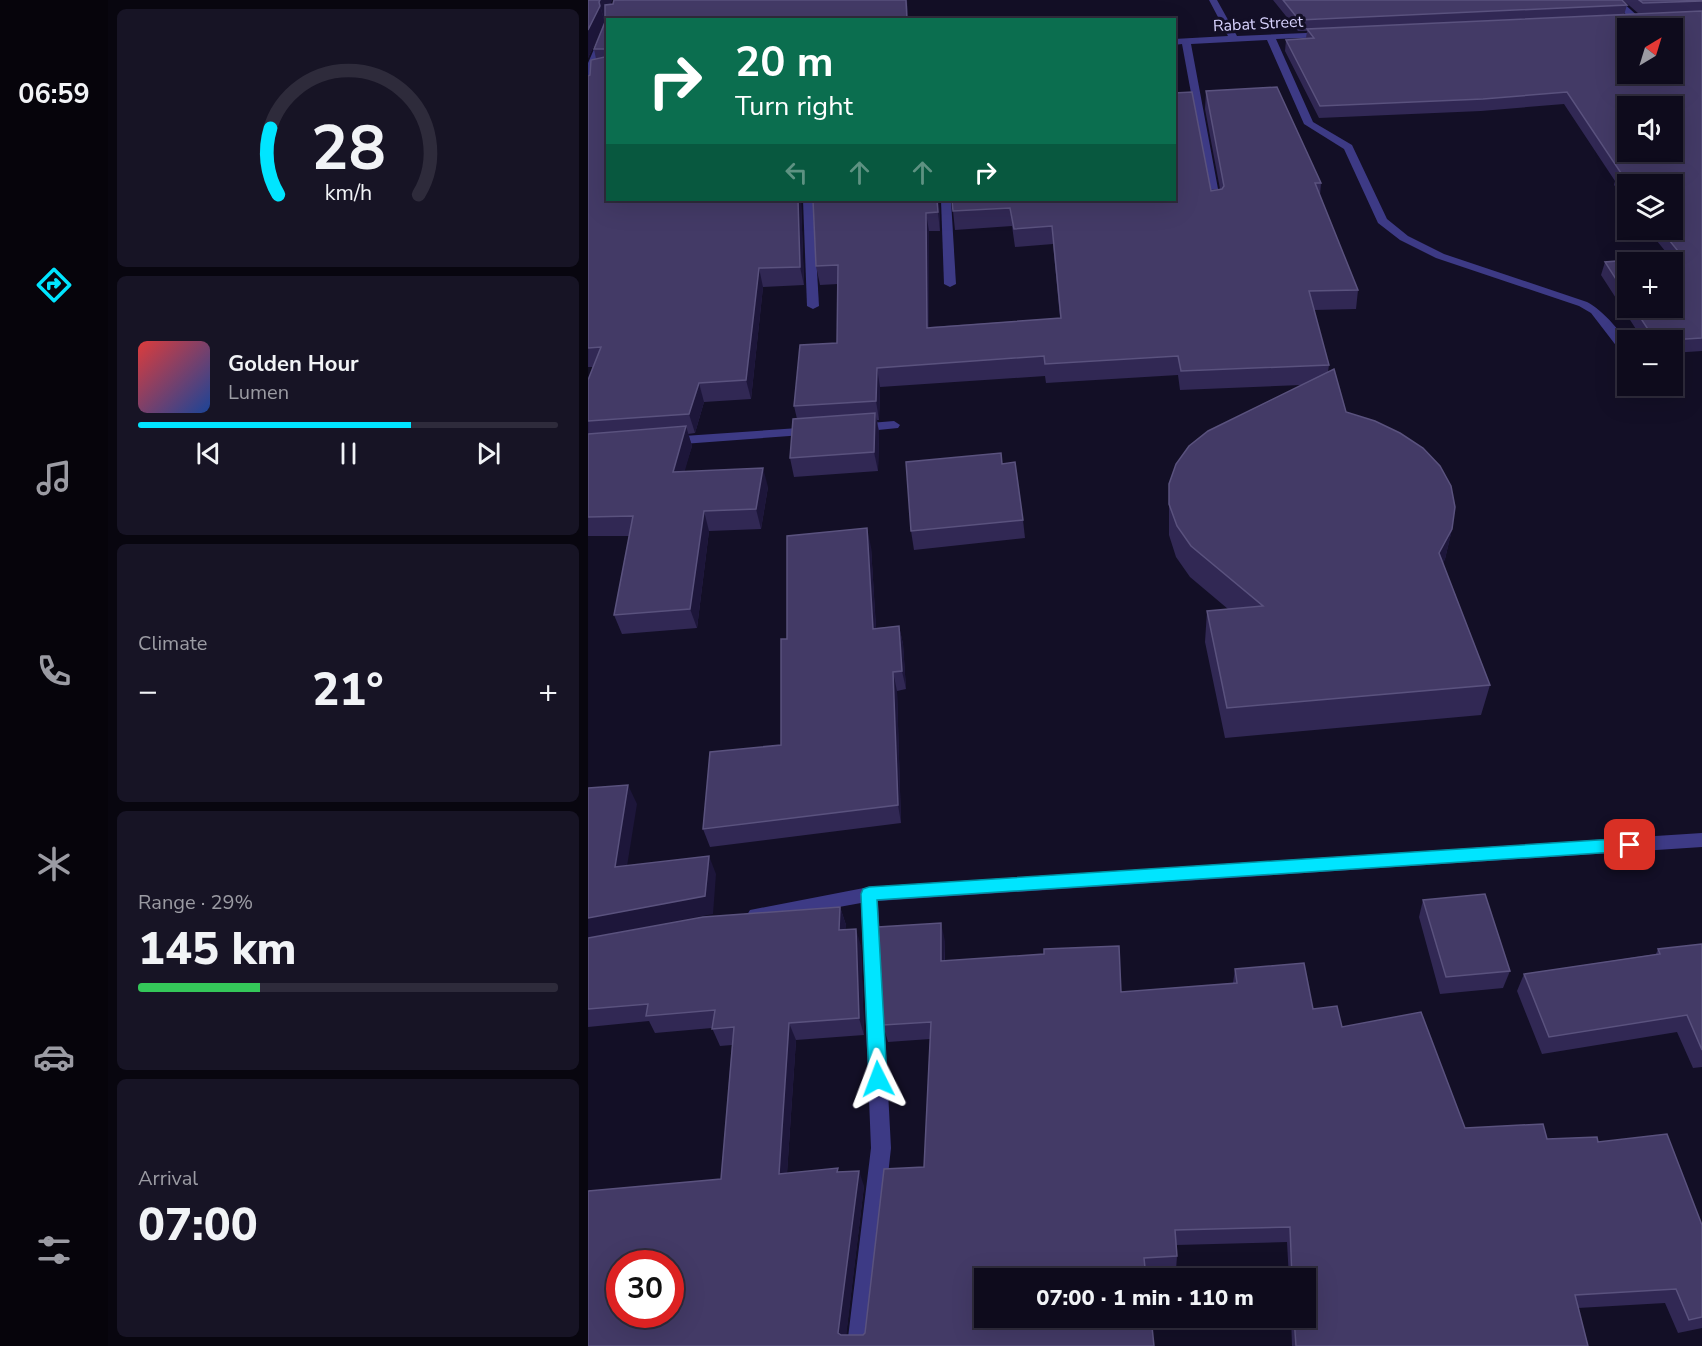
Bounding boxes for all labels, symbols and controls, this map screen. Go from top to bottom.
street label: Rabat Street [1212,11,1304,37]
north arrow [1617,18,1683,84]
map controls [1617,18,1683,396]
text: 20 m [735,34,834,91]
icon: right [636,42,714,120]
text: 06:59 [18,76,90,113]
text: Turn right [735,88,853,125]
button: sound [1617,96,1683,162]
text: 28 [311,106,385,191]
icon: left [780,156,813,189]
icon: ahead [843,156,876,189]
icon: ahead [906,156,939,189]
icon: right [969,156,1002,189]
button: layers [1617,174,1683,240]
text: km/h [324,179,372,209]
button: + [1617,252,1683,318]
icon: directions [33,264,75,306]
button: − [1617,330,1683,396]
text: Golden Hour [228,349,359,379]
text: Lumen [228,379,289,406]
icon: previous [192,437,225,470]
icon: pause [332,437,365,470]
icon: next [472,437,505,470]
icon: music [33,457,75,499]
text: Climate [138,630,207,657]
icon: phone [33,650,75,692]
text: 21° [312,660,384,721]
text: − [138,669,158,714]
text: + [538,669,558,714]
pin [1604,819,1655,870]
icon: arrive [1613,828,1646,861]
icon: climate [33,843,75,885]
text: Range · 29% [138,889,253,916]
text: 145 km [138,919,297,980]
icon: car [33,1036,75,1078]
position arrow [846,1047,910,1111]
text: Arrival [138,1165,198,1192]
text: 07:00 [138,1195,258,1256]
icon: filters [33,1229,75,1271]
speed limit sign: 30 [606,1250,684,1328]
text: 07:00 · 1 min · 110 m [1036,1283,1254,1313]

